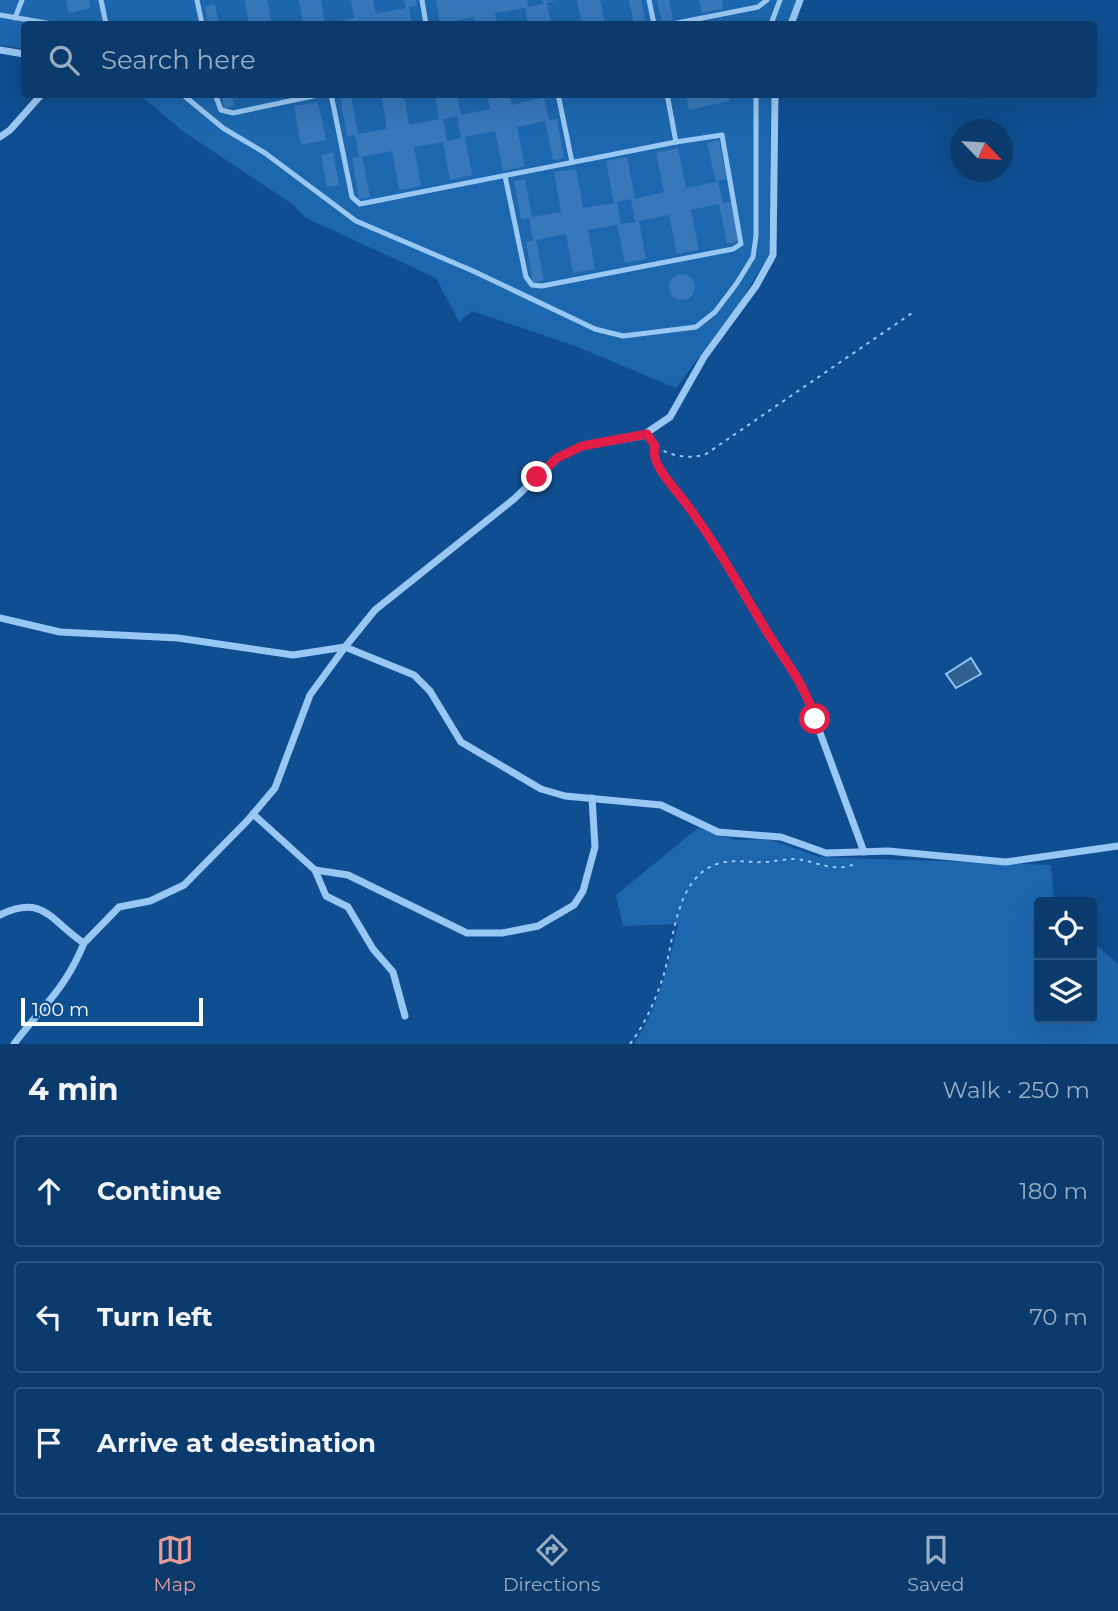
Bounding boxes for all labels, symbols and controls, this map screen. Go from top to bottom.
search box [21,21,1097,98]
icon: search [45,41,83,79]
text: Search here [101,44,256,76]
north arrow [950,119,1013,182]
route end [521,461,552,492]
route start [799,703,830,734]
map controls [1034,897,1097,1023]
button: locate [1034,897,1097,960]
button: layers [1034,960,1097,1023]
scale bar [21,995,203,1027]
text: 100 m [32,998,89,1021]
text: 4 min [28,1071,118,1108]
text: Walk · 250 m [943,1076,1090,1104]
icon: ahead [30,1172,68,1210]
text: Continue [97,1175,222,1207]
text: 180 m [1019,1177,1088,1205]
icon: left [30,1298,68,1336]
text: Turn left [97,1301,213,1333]
text: 70 m [1029,1303,1088,1331]
icon: arrive [30,1424,68,1462]
text: Arrive at destination [97,1427,376,1459]
tab: Map [154,1531,196,1596]
tab: Directions [503,1531,600,1596]
tab: Saved [907,1531,964,1596]

